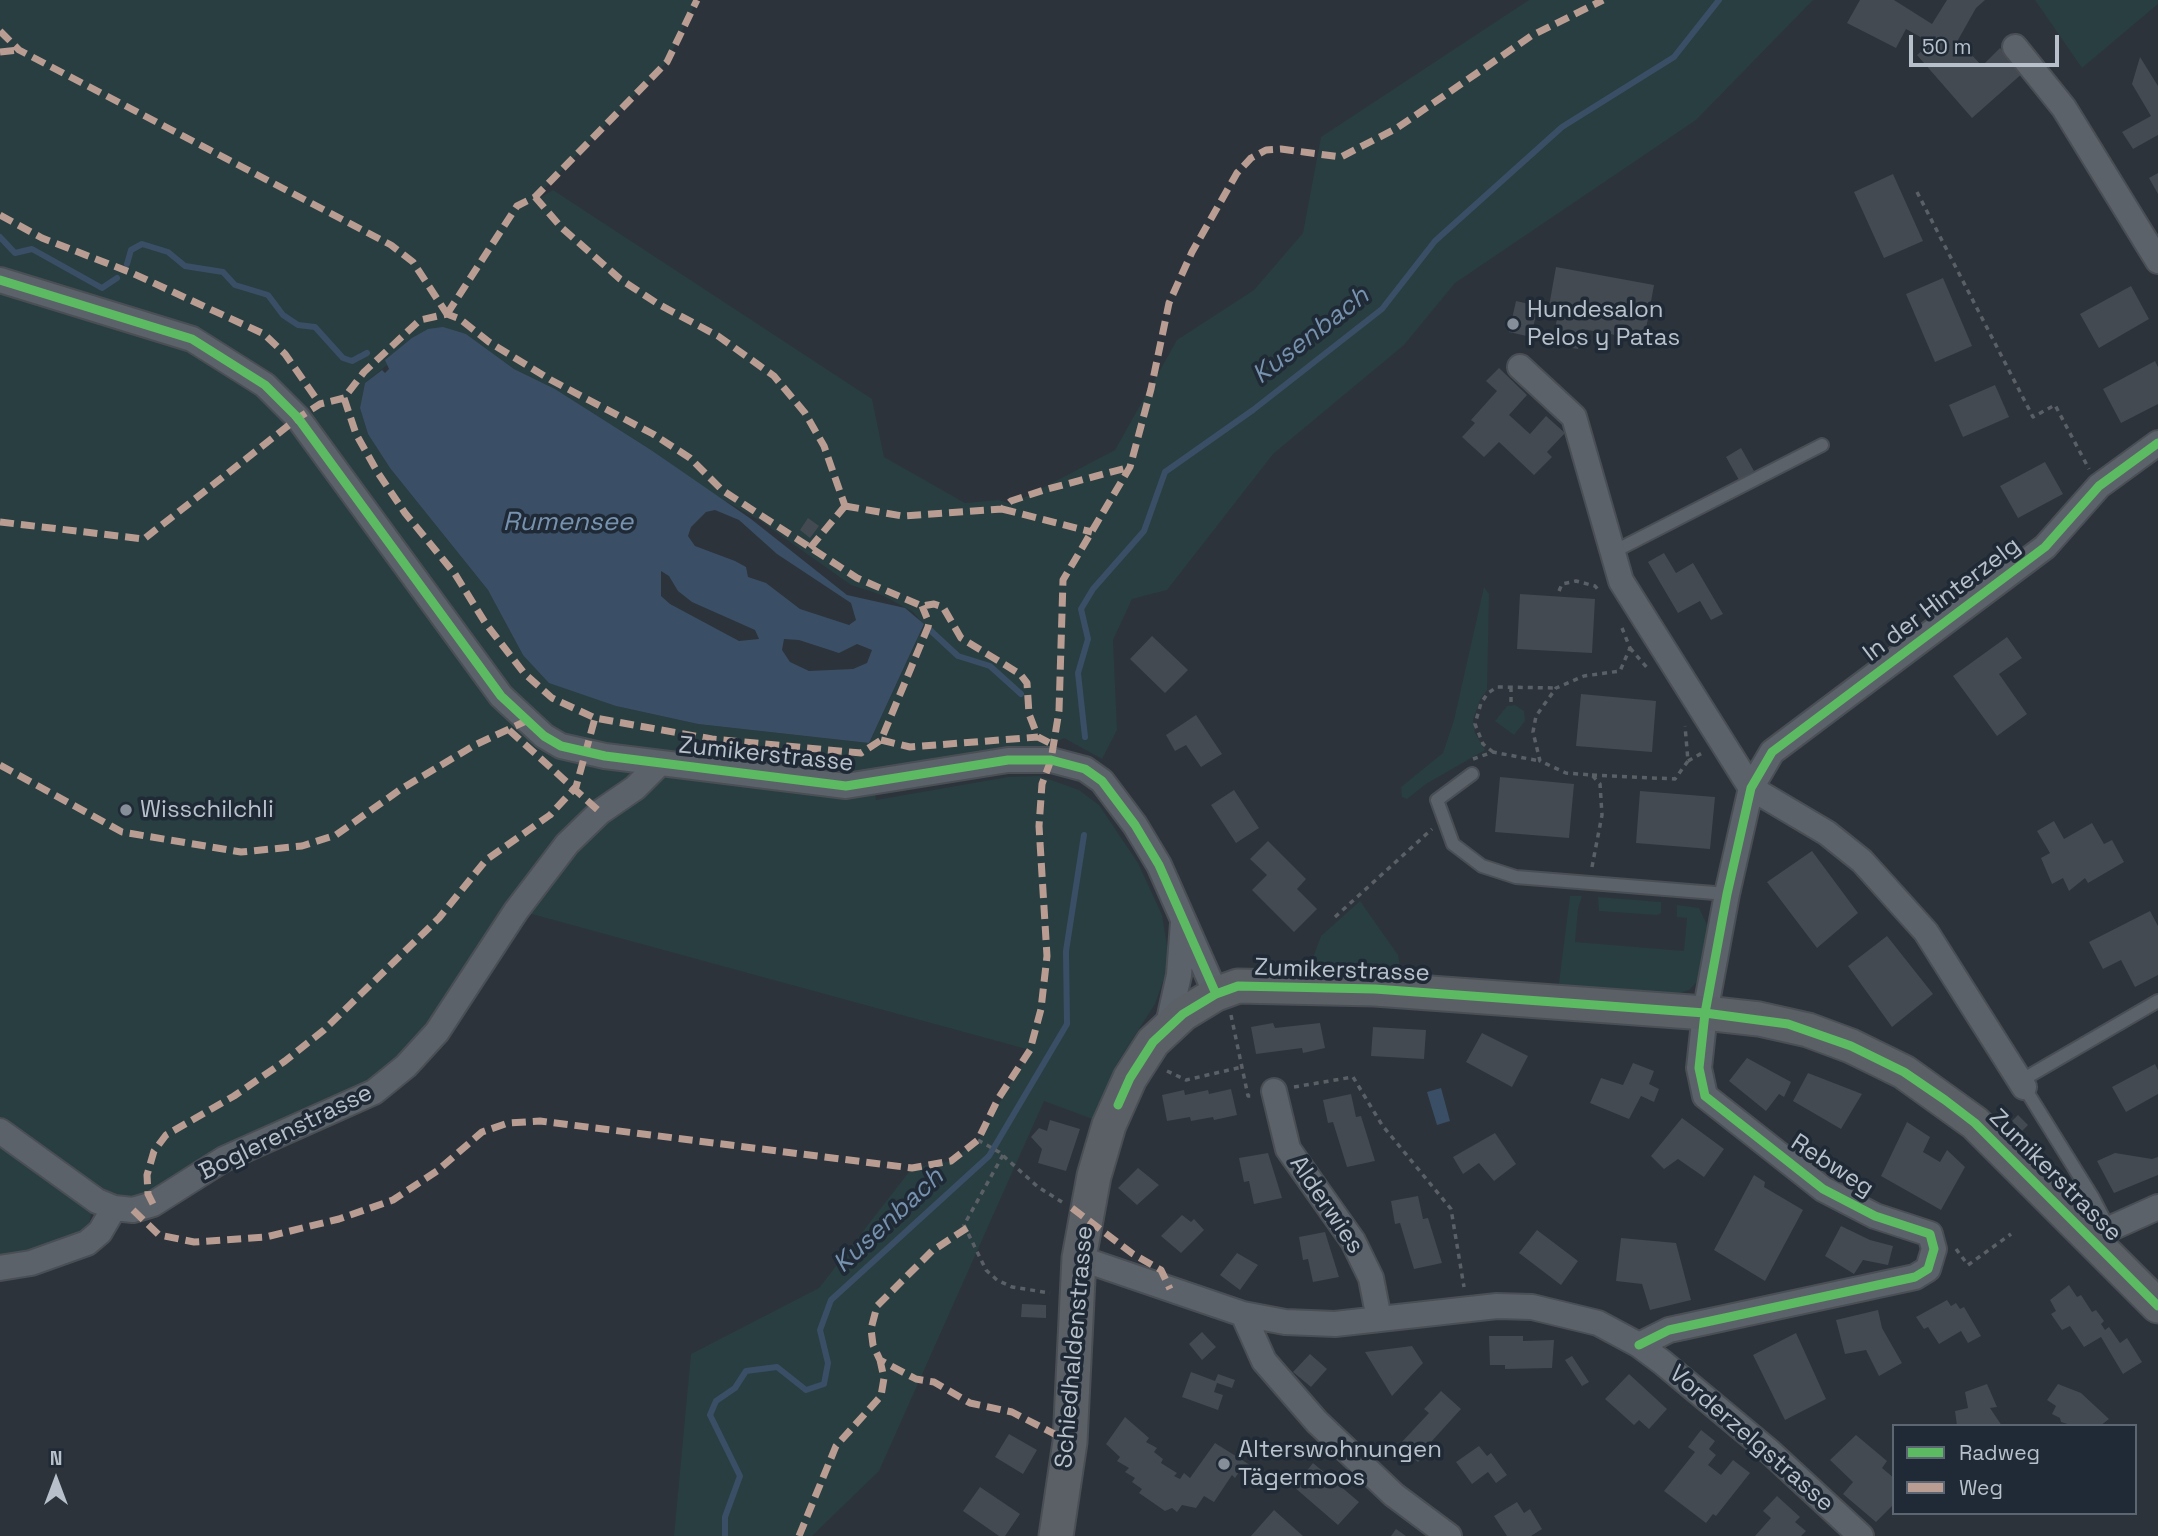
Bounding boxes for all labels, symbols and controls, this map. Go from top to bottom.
scale bar [1913,21,2064,65]
text: 50 m [1922,33,1972,60]
water label: Kusenbach [1246,281,1376,391]
place label: Hundesalon Pelos y Patas [1527,296,1680,352]
marker: Hundesalon Pelos y Patas [1505,316,1521,332]
water label: Rumensee [503,507,633,539]
street label: In der Hinterzelg [1858,532,2026,668]
street label: Zumikerstrasse [677,732,855,778]
place label: Wisschilchli [140,796,274,824]
marker: Wisschilchli [118,802,134,818]
street label: Zumikerstrasse [1254,954,1430,988]
street label: Boglerenstrasse [195,1079,377,1187]
street label: Zumikerstrasse [1983,1104,2127,1248]
street label: Rebweg [1785,1129,1879,1203]
street label: Alderwies [1283,1151,1369,1259]
water label: Kusenbach [827,1162,951,1280]
street label: Schiedhaldenstrasse [1050,1225,1100,1469]
street label: Vorderzelgstrasse [1663,1360,1839,1518]
legend [1892,1424,2137,1515]
place label: Alterswohnungen Tägermoos [1238,1436,1442,1492]
text: Radweg [1959,1439,2040,1466]
north arrow [21,1445,91,1515]
text: N [50,1446,62,1471]
marker: Alterswohnungen Tägermoos [1216,1456,1232,1472]
text: Weg [1959,1474,2003,1501]

